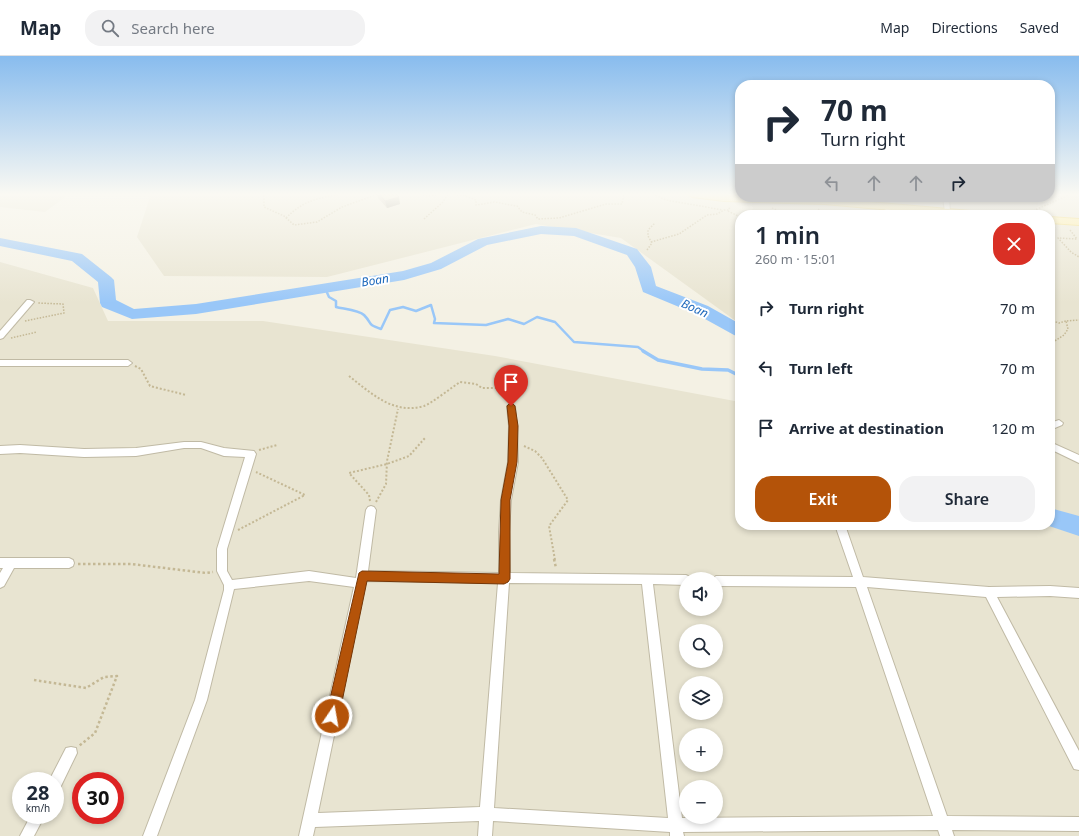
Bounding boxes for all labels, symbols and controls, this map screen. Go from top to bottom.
search box [85,10,365,46]
text: Map [20,15,61,41]
icon: search [99,17,121,39]
text: Search here [131,18,215,38]
text: Map [880,18,909,37]
text: Directions [931,18,998,37]
text: Saved [1020,18,1059,37]
text: 70 m [821,91,888,129]
icon: right [755,96,807,148]
text: Turn right [821,127,905,151]
icon: left [821,172,843,194]
icon: ahead [863,172,885,194]
icon: ahead [905,172,927,194]
icon: right [947,172,969,194]
text: 1 min [755,218,820,251]
button: close [993,223,1035,265]
text: 260 m · 15:01 [755,250,836,268]
water label: Boan [360,269,390,291]
water label: Boan [679,295,711,321]
icon: right [755,297,777,319]
text: Turn right [789,298,864,318]
text: 70 m [1000,298,1035,318]
icon: left [755,357,777,379]
text: Turn left [789,358,853,378]
text: 70 m [1000,358,1035,378]
pin [494,365,528,406]
icon: arrive [500,371,522,393]
icon: arrive [755,417,777,439]
text: Arrive at destination [789,418,944,438]
text: 120 m [991,418,1035,438]
button: Exit [755,476,891,522]
button: Share [899,476,1035,522]
map controls [679,572,723,824]
button: sound [679,572,723,616]
button: search [679,624,723,668]
button: layers [679,676,723,720]
position arrow [311,695,353,737]
button: + [679,728,723,772]
speed limit sign: 30 [72,772,124,824]
text: 28 [27,779,49,806]
button: − [679,780,723,824]
text: km/h [26,801,50,815]

